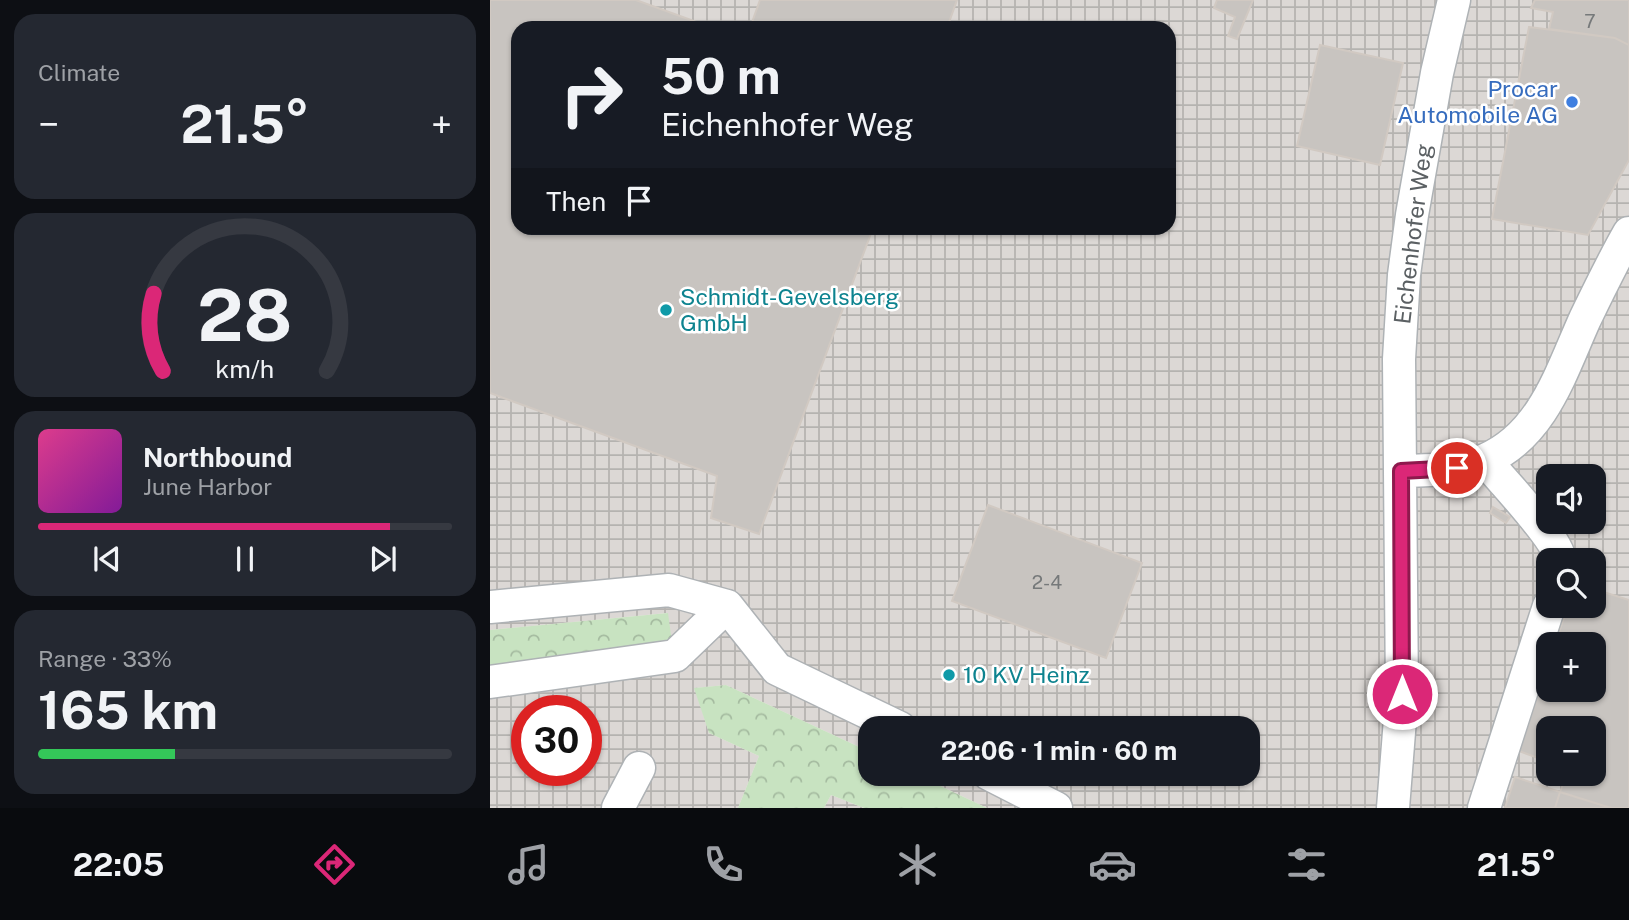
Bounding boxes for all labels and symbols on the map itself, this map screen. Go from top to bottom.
house number: 7 [1584,10,1596,32]
place label: Procar Automobile AG [1397,75,1558,128]
marker: Procar Automobile AG [1564,94,1580,110]
street label: Eichenhofer Weg [1388,142,1437,326]
place label: Schmidt-Gevelsberg GmbH [680,283,899,336]
marker: Schmidt-Gevelsberg GmbH [658,302,674,318]
pin [1427,438,1487,498]
house number: 2-4 [1032,571,1062,593]
position arrow [1365,657,1439,731]
place label: 10 KV Heinz [963,661,1090,688]
marker: 10 KV Heinz [941,667,957,683]
speed limit sign: 30 [511,695,602,786]

